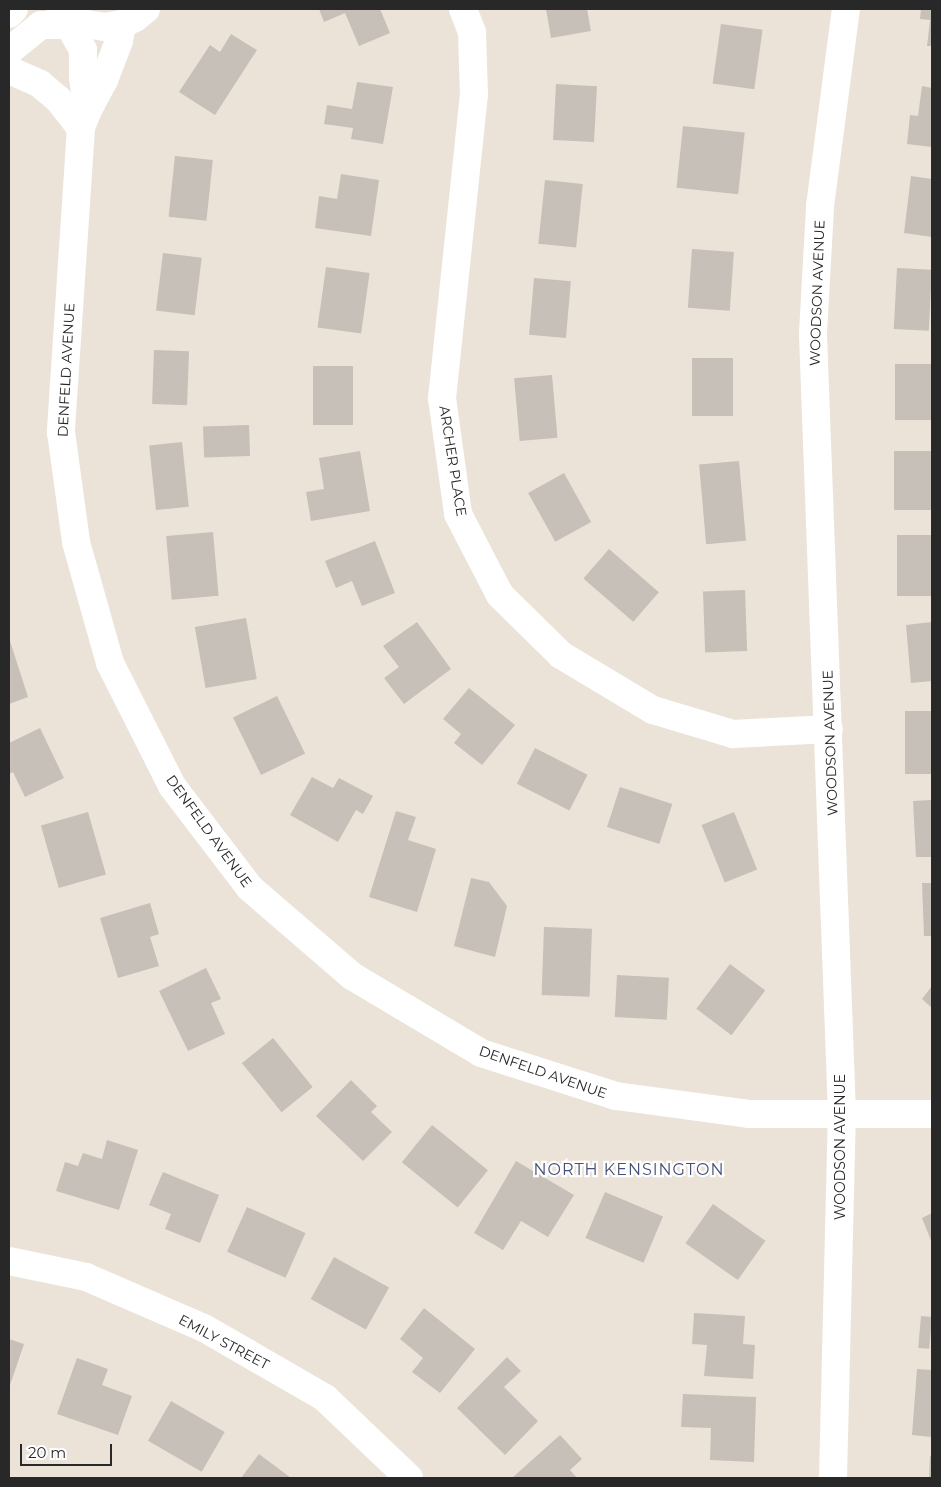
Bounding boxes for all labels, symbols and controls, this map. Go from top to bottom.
street label: WOODSON AVENUE [806,220,828,366]
street label: DENFELD AVENUE [54,302,78,438]
street label: ARCHER PLACE [436,404,470,518]
street label: WOODSON AVENUE [819,670,841,816]
street label: DENFELD AVENUE [163,772,255,890]
street label: DENFELD AVENUE [477,1042,609,1102]
street label: WOODSON AVENUE [832,1074,848,1220]
district label: NORTH KENSINGTON [532,1160,726,1180]
street label: EMILY STREET [176,1311,272,1373]
scale bar [22,1434,115,1466]
text: 20 m [28,1443,66,1462]

